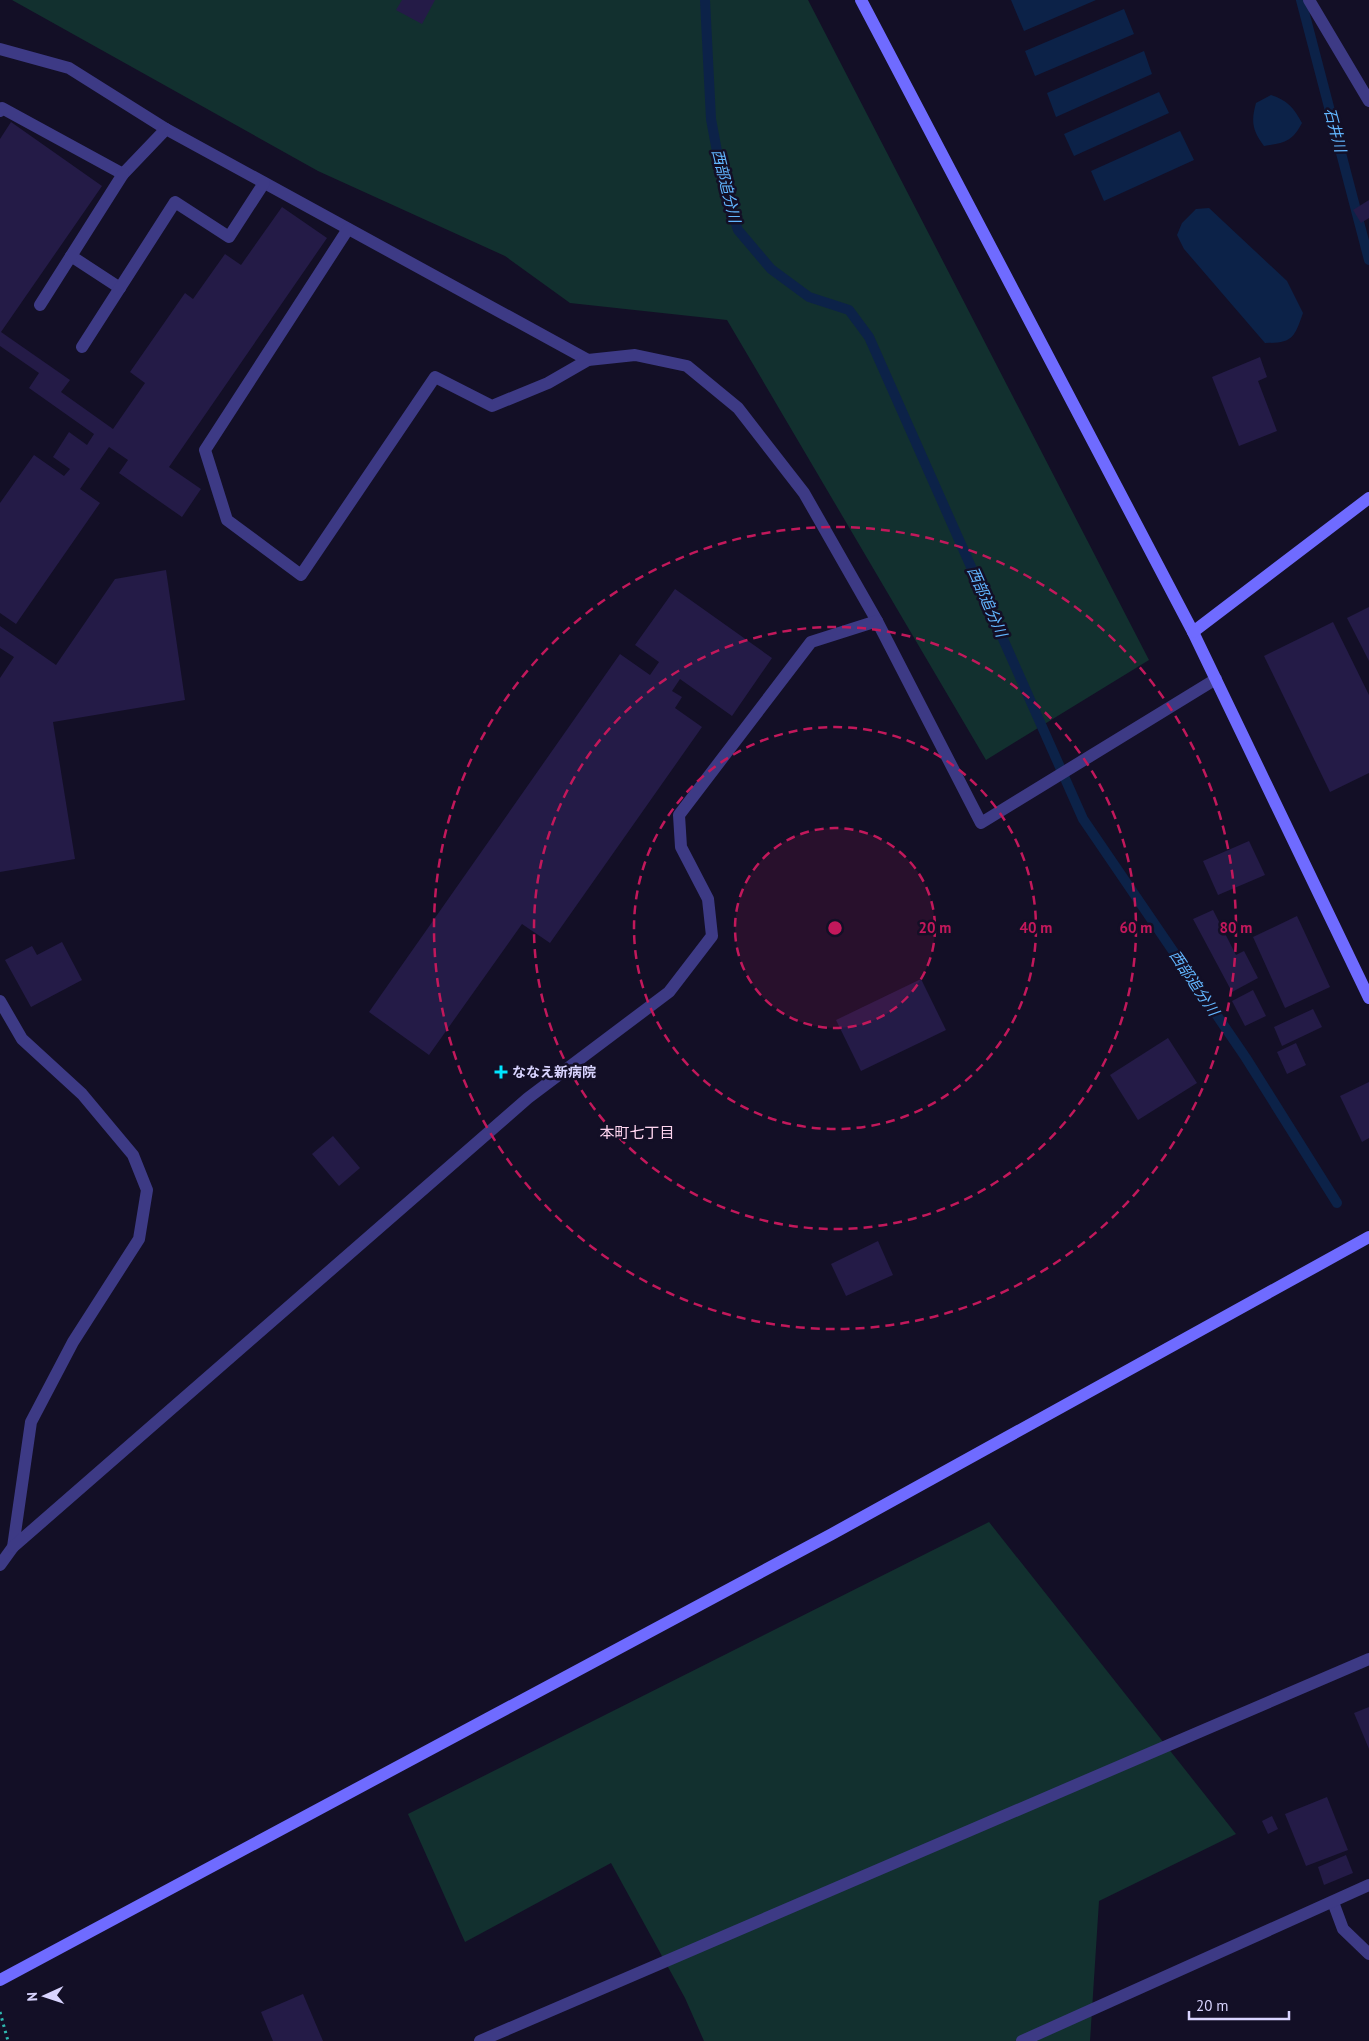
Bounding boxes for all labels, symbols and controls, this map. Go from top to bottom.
water label: 石井川 [1320,106,1351,156]
water label: 西部追分川 [708,147,745,226]
water label: 西部追分川 [964,564,1012,642]
text: 20 m [919,918,951,937]
text: 40 m [1020,918,1052,937]
text: 60 m [1120,918,1152,937]
text: 80 m [1220,918,1252,937]
centre of rings [826,919,844,937]
water label: 西部追分川 [1166,946,1224,1021]
place label: ななえ新病院 [512,1063,596,1081]
marker: ななえ新病院 [494,1065,508,1079]
district label: 本町七丁目 [599,1123,675,1142]
north arrow [20,1971,70,2021]
scale bar [1189,1988,1289,2020]
text: N [23,1992,41,2002]
text: 20 m [1196,1996,1229,2015]

